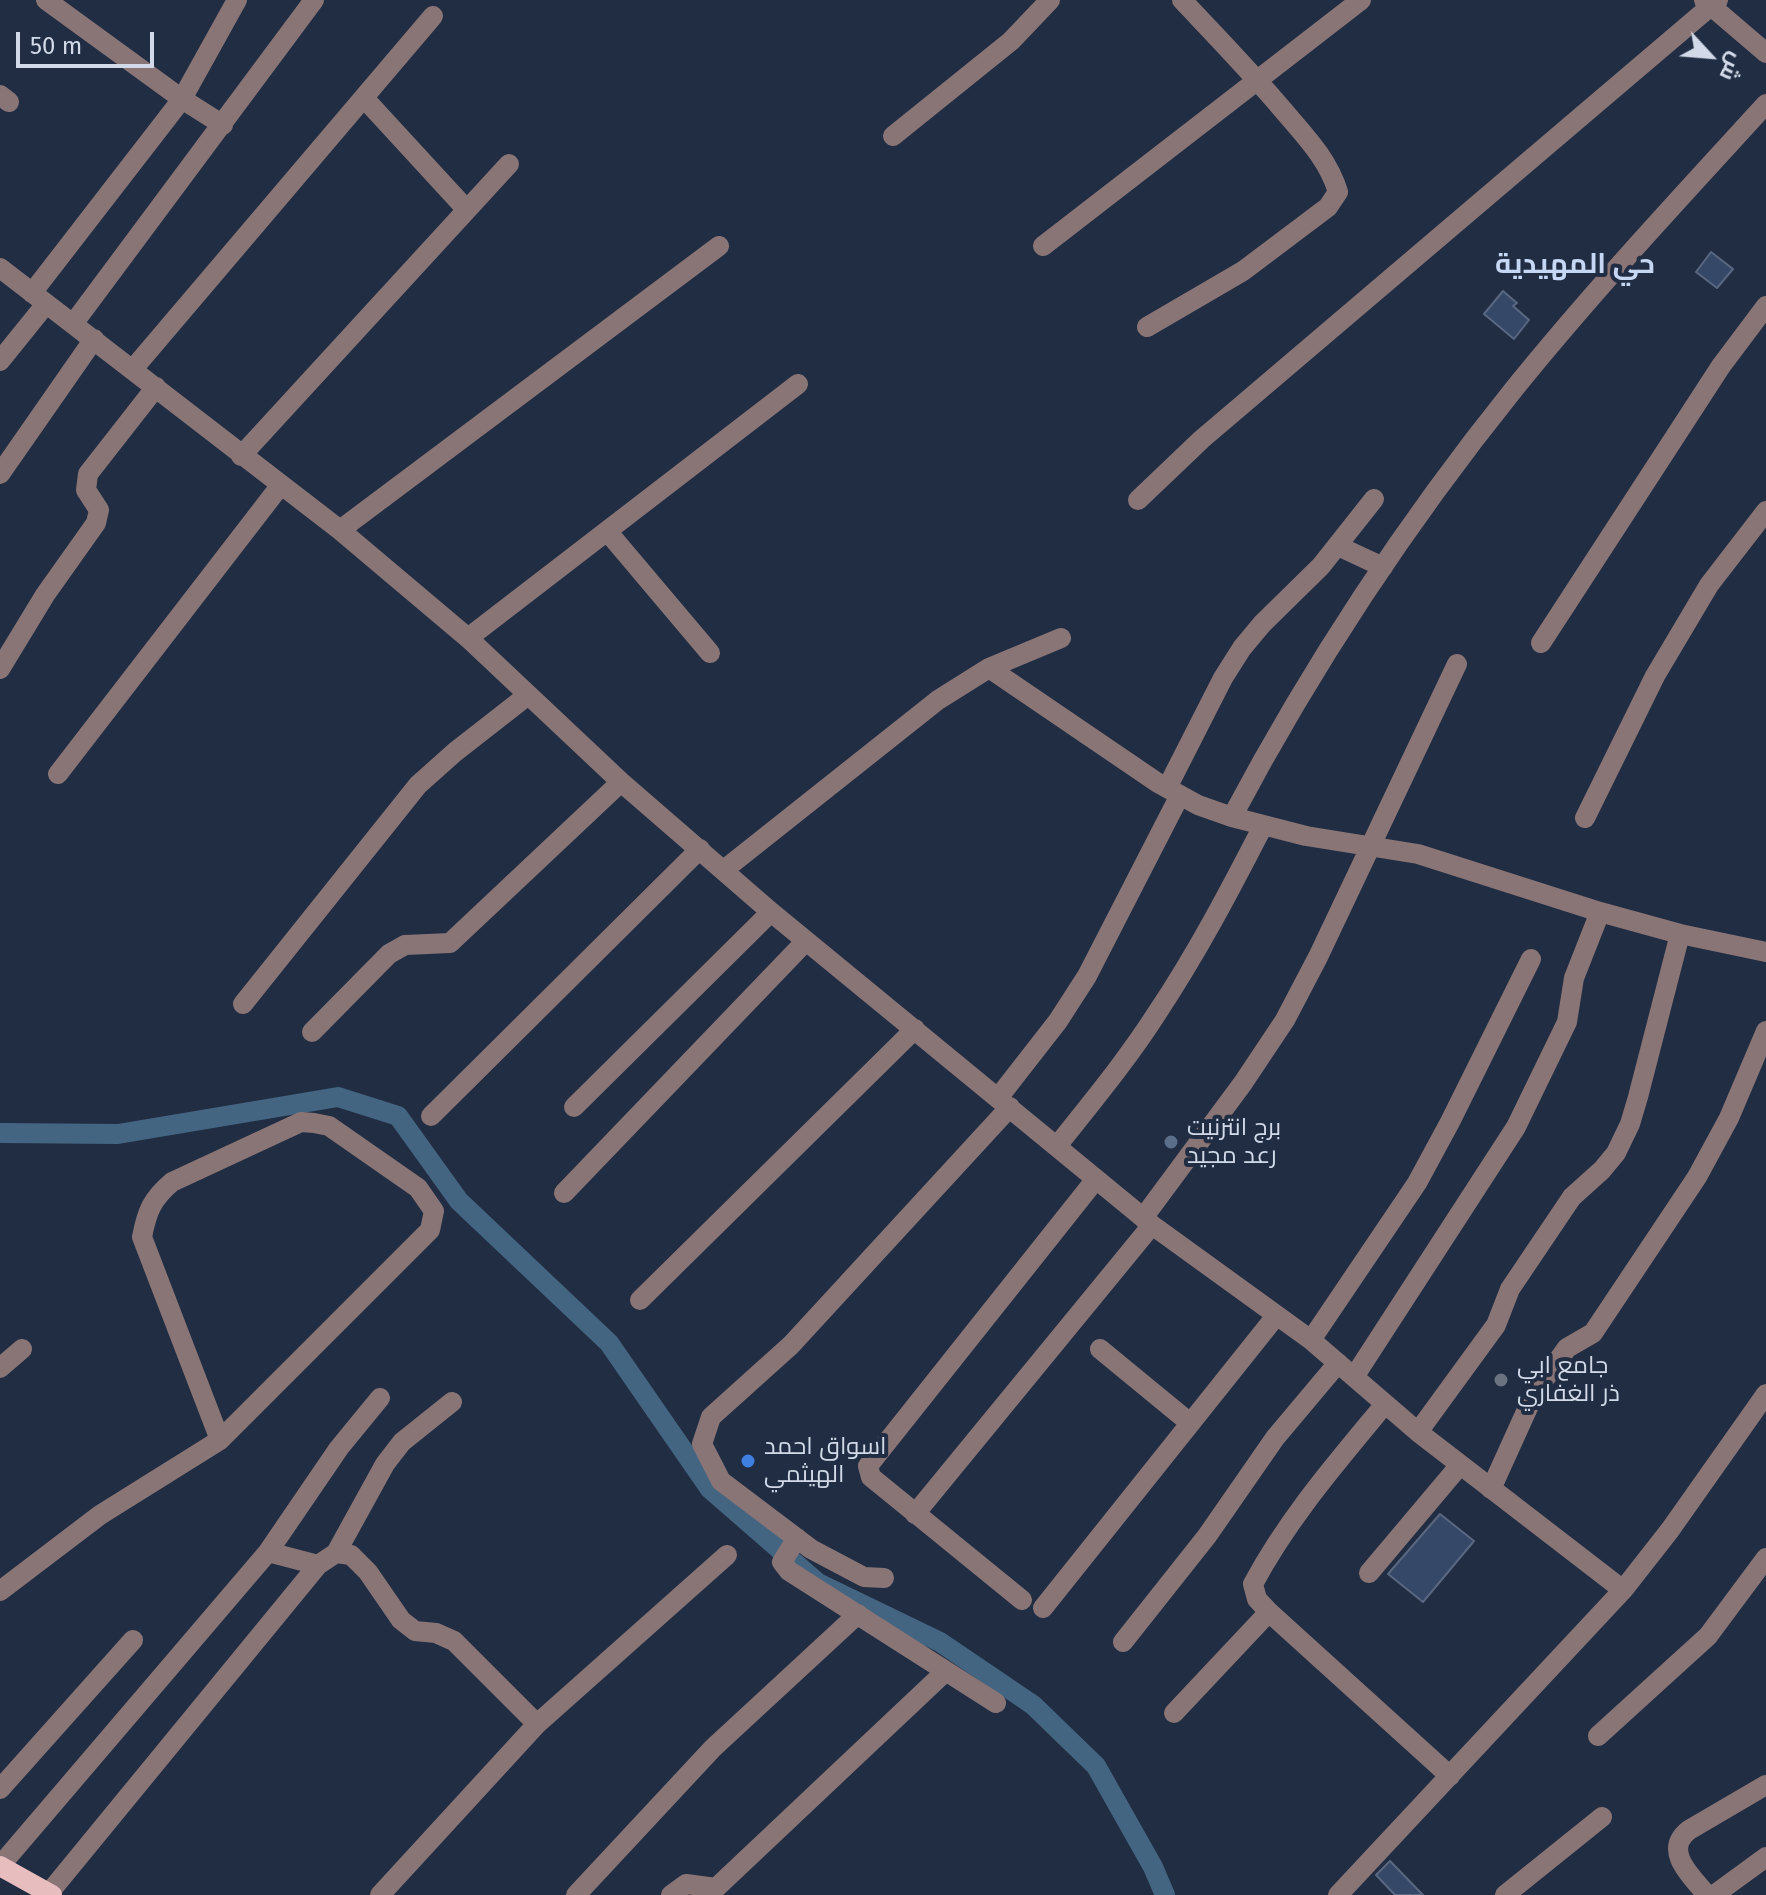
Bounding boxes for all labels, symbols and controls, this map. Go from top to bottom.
scale bar [20,16,158,66]
north arrow [1670,16,1750,96]
text: 50 m [30,32,82,60]
text: ش [1714,48,1750,85]
district label: حي المهيدية [1495,248,1655,282]
place label: برج انترنيت رعد مجيد [1187,1114,1281,1170]
marker: برج انترنيت رعد مجيد [1162,1133,1180,1151]
place label: جامع ابي ذر الغفاري [1517,1352,1620,1408]
marker: جامع ابي ذر الغفاري [1492,1371,1510,1389]
place label: اسواق احمد الهيثمي [764,1433,887,1489]
marker: اسواق احمد الهيثمي [739,1452,757,1470]

